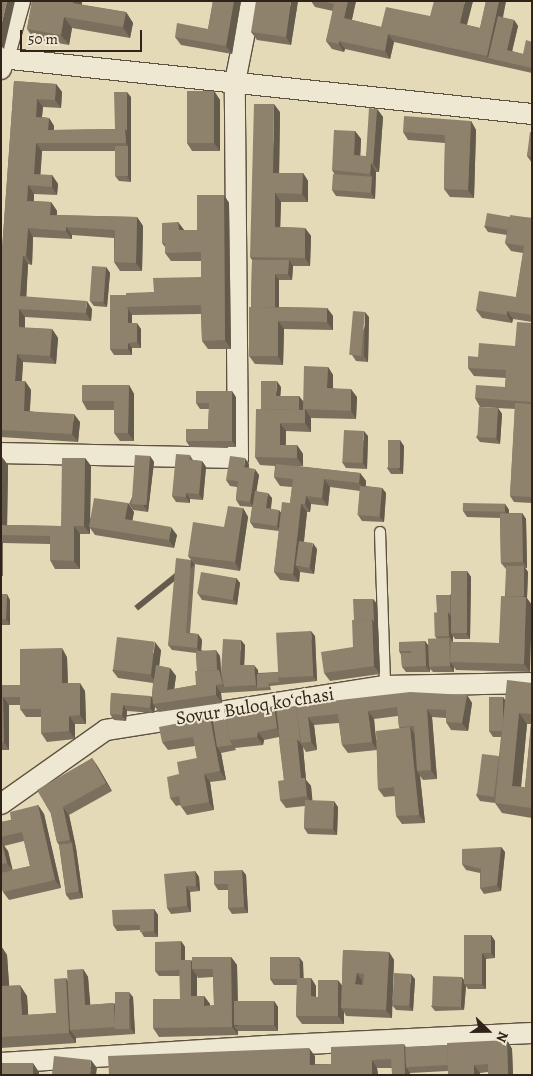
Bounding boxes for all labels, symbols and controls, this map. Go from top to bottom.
scale bar [22,20,145,52]
text: 50 m [28,29,58,49]
street label: Sovur Buloq koʻchasi [174,683,336,731]
north arrow [463,1006,513,1056]
text: N [492,1029,513,1045]

